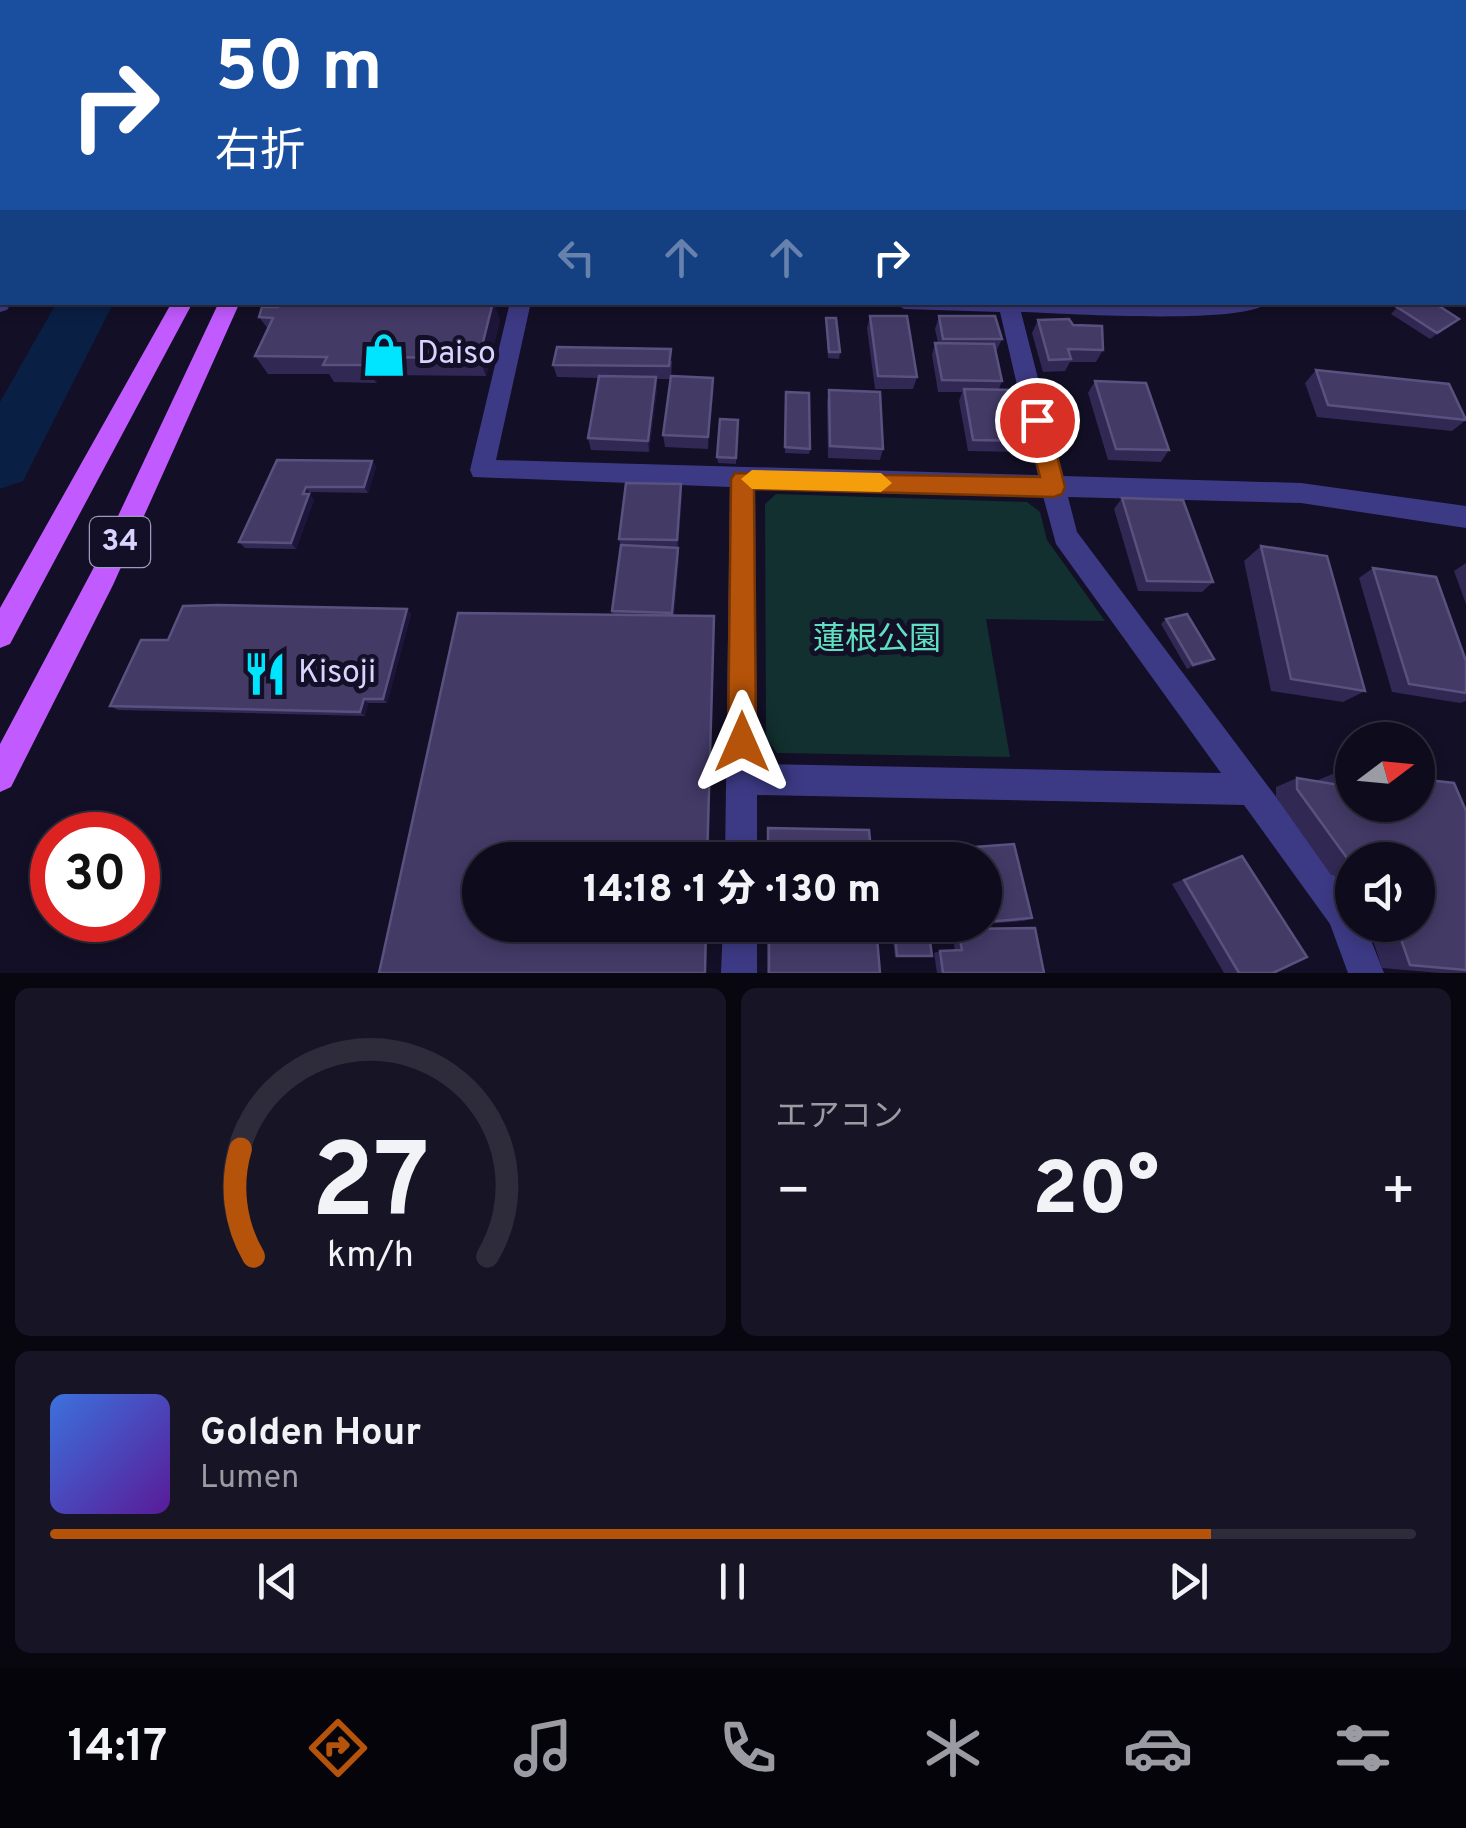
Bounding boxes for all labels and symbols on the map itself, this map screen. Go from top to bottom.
shop icon: Daiso [360,331,408,379]
place label: Daiso [417,335,496,375]
pin [995,378,1080,463]
road number: 34 [90,517,150,567]
park label: 蓮根公園 [813,621,941,661]
restaurant icon: Kisoji [241,650,289,698]
place label: Kisoji [298,654,376,694]
position arrow [690,690,794,794]
north arrow [1335,722,1435,822]
speed limit sign: 30 [30,812,160,942]

